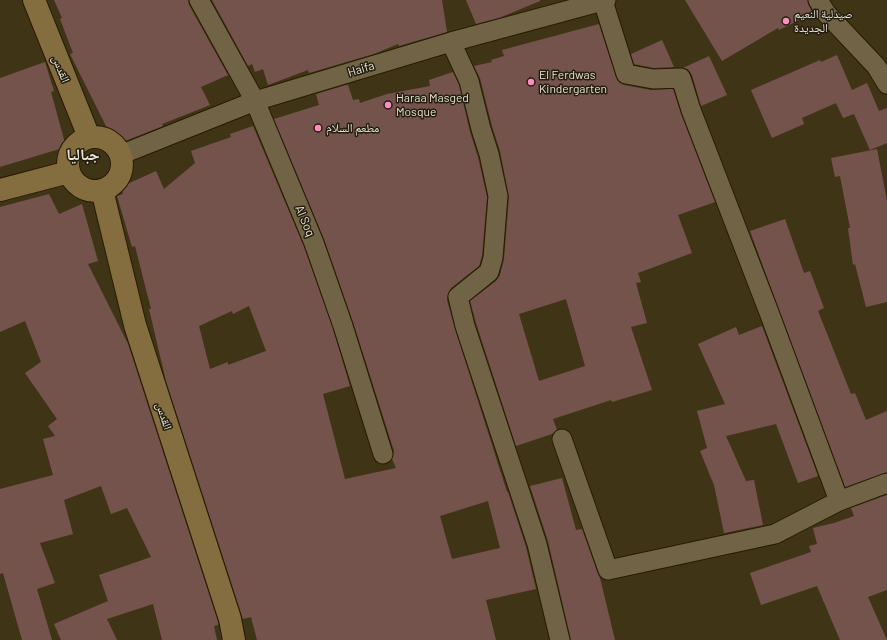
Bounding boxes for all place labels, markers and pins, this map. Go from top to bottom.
place label: صيدلية النعيم الجديدة [794,7,853,35]
marker: صيدلية النعيم الجديدة [781,16,791,26]
place label: El Ferdwas Kindergarten [539,68,607,96]
marker: El Ferdwas Kindergarten [526,77,536,87]
place label: Haraa Masged Mosque [396,91,469,119]
marker: Haraa Masged Mosque [383,100,393,110]
place label: مطعم السلام [326,121,379,135]
marker: مطعم السلام [313,123,323,133]

